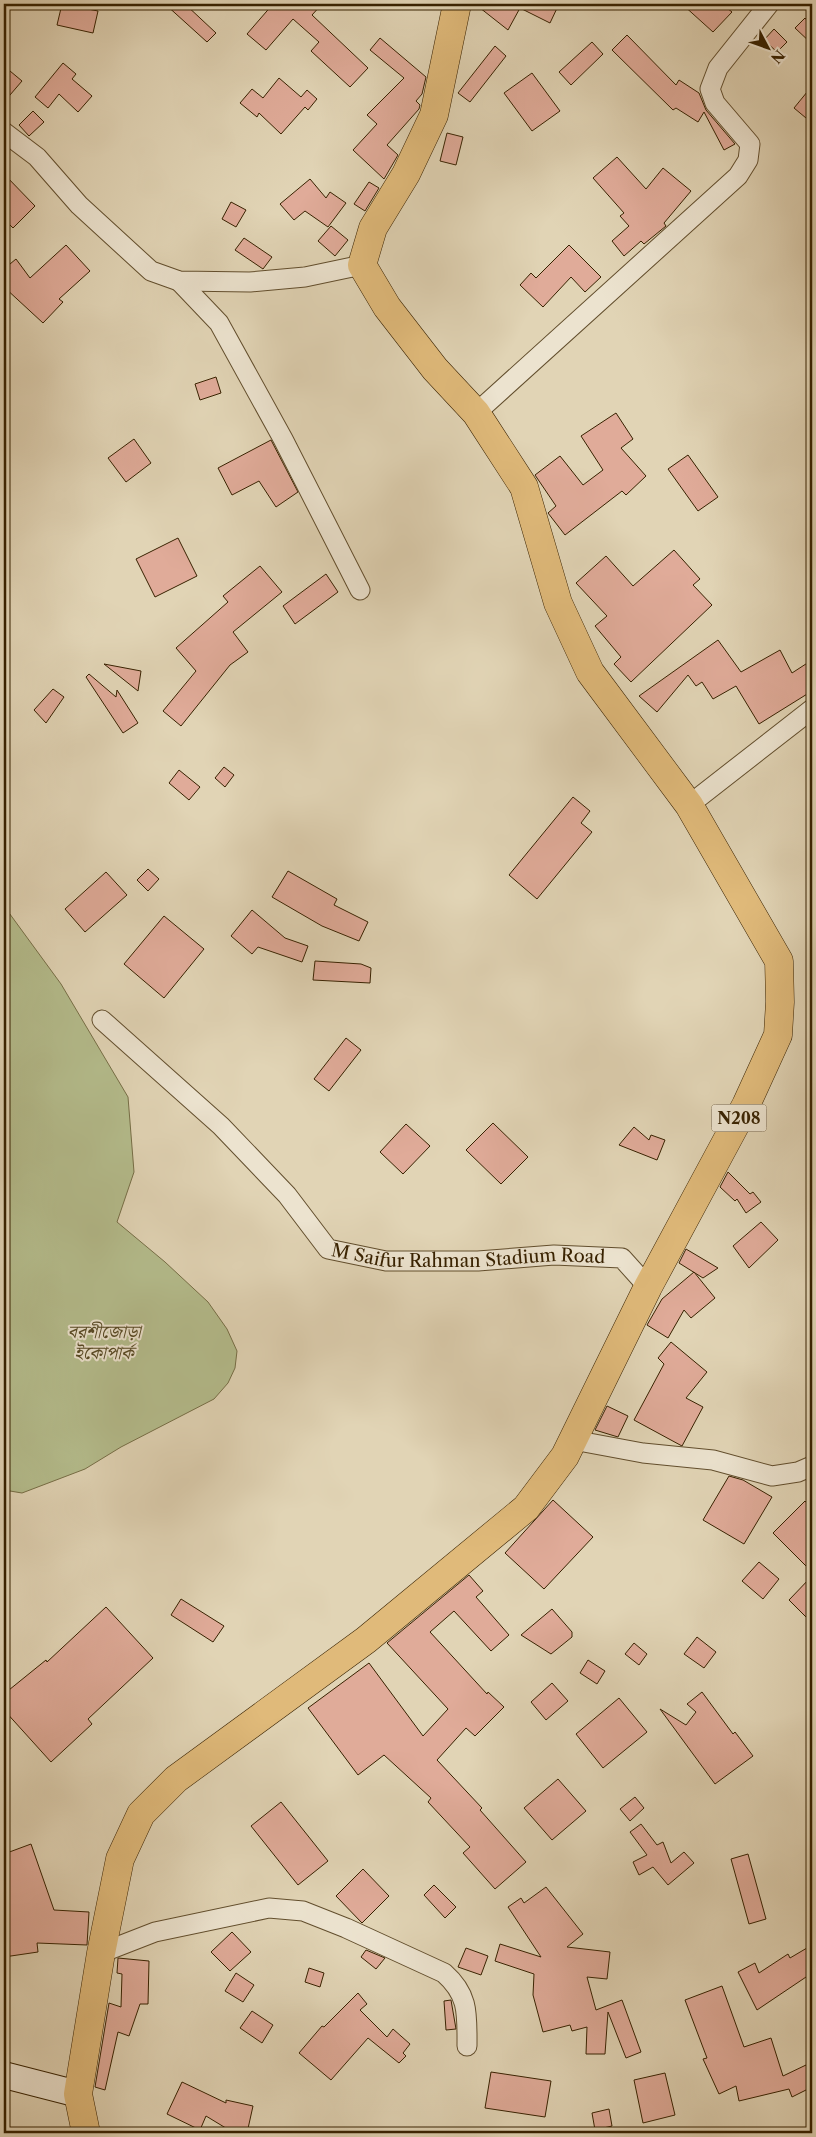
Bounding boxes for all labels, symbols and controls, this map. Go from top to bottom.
north arrow [744,22,794,72]
text: N [767,46,789,67]
road number: N208 [712,1104,766,1132]
street label: M Saifur Rahman Stadium Road [330,1239,606,1272]
park label: বরশীজোড়া ইকোপার্ক [67,1321,143,1364]

